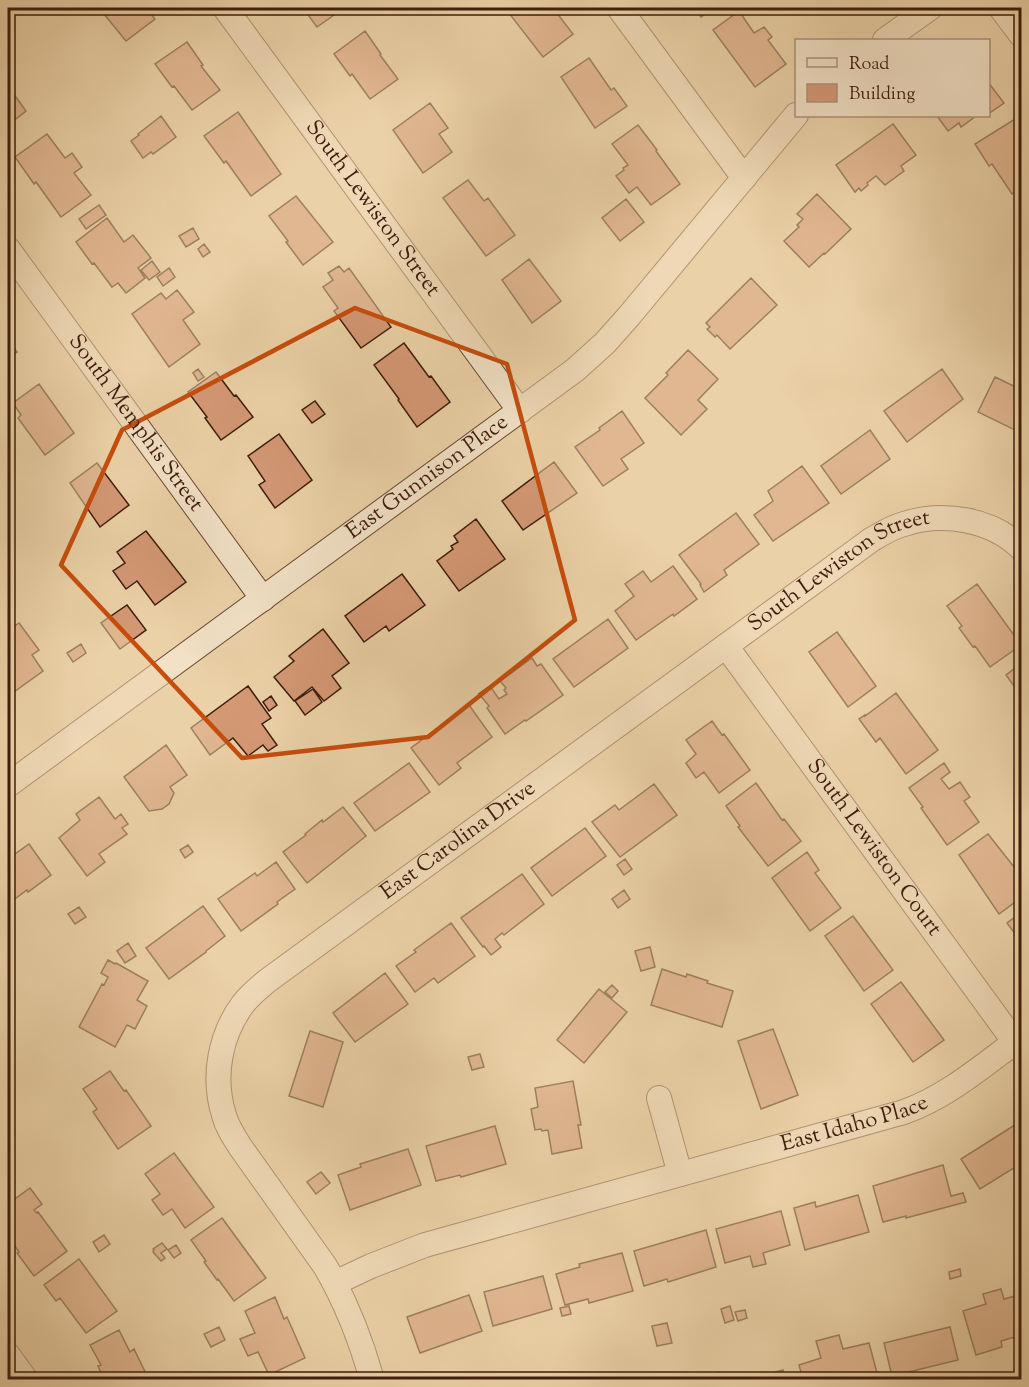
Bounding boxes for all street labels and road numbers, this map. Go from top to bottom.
street label: South Lewiston Street [297,114,448,304]
street label: South Memphis Street [60,328,211,519]
street label: East Gunnison Place [340,408,515,548]
street label: South Lewiston Street [742,503,932,641]
street label: South Lewiston Court [798,753,949,944]
street label: East Carolina Drive [374,774,543,909]
street label: East Idaho Place [777,1088,934,1161]

